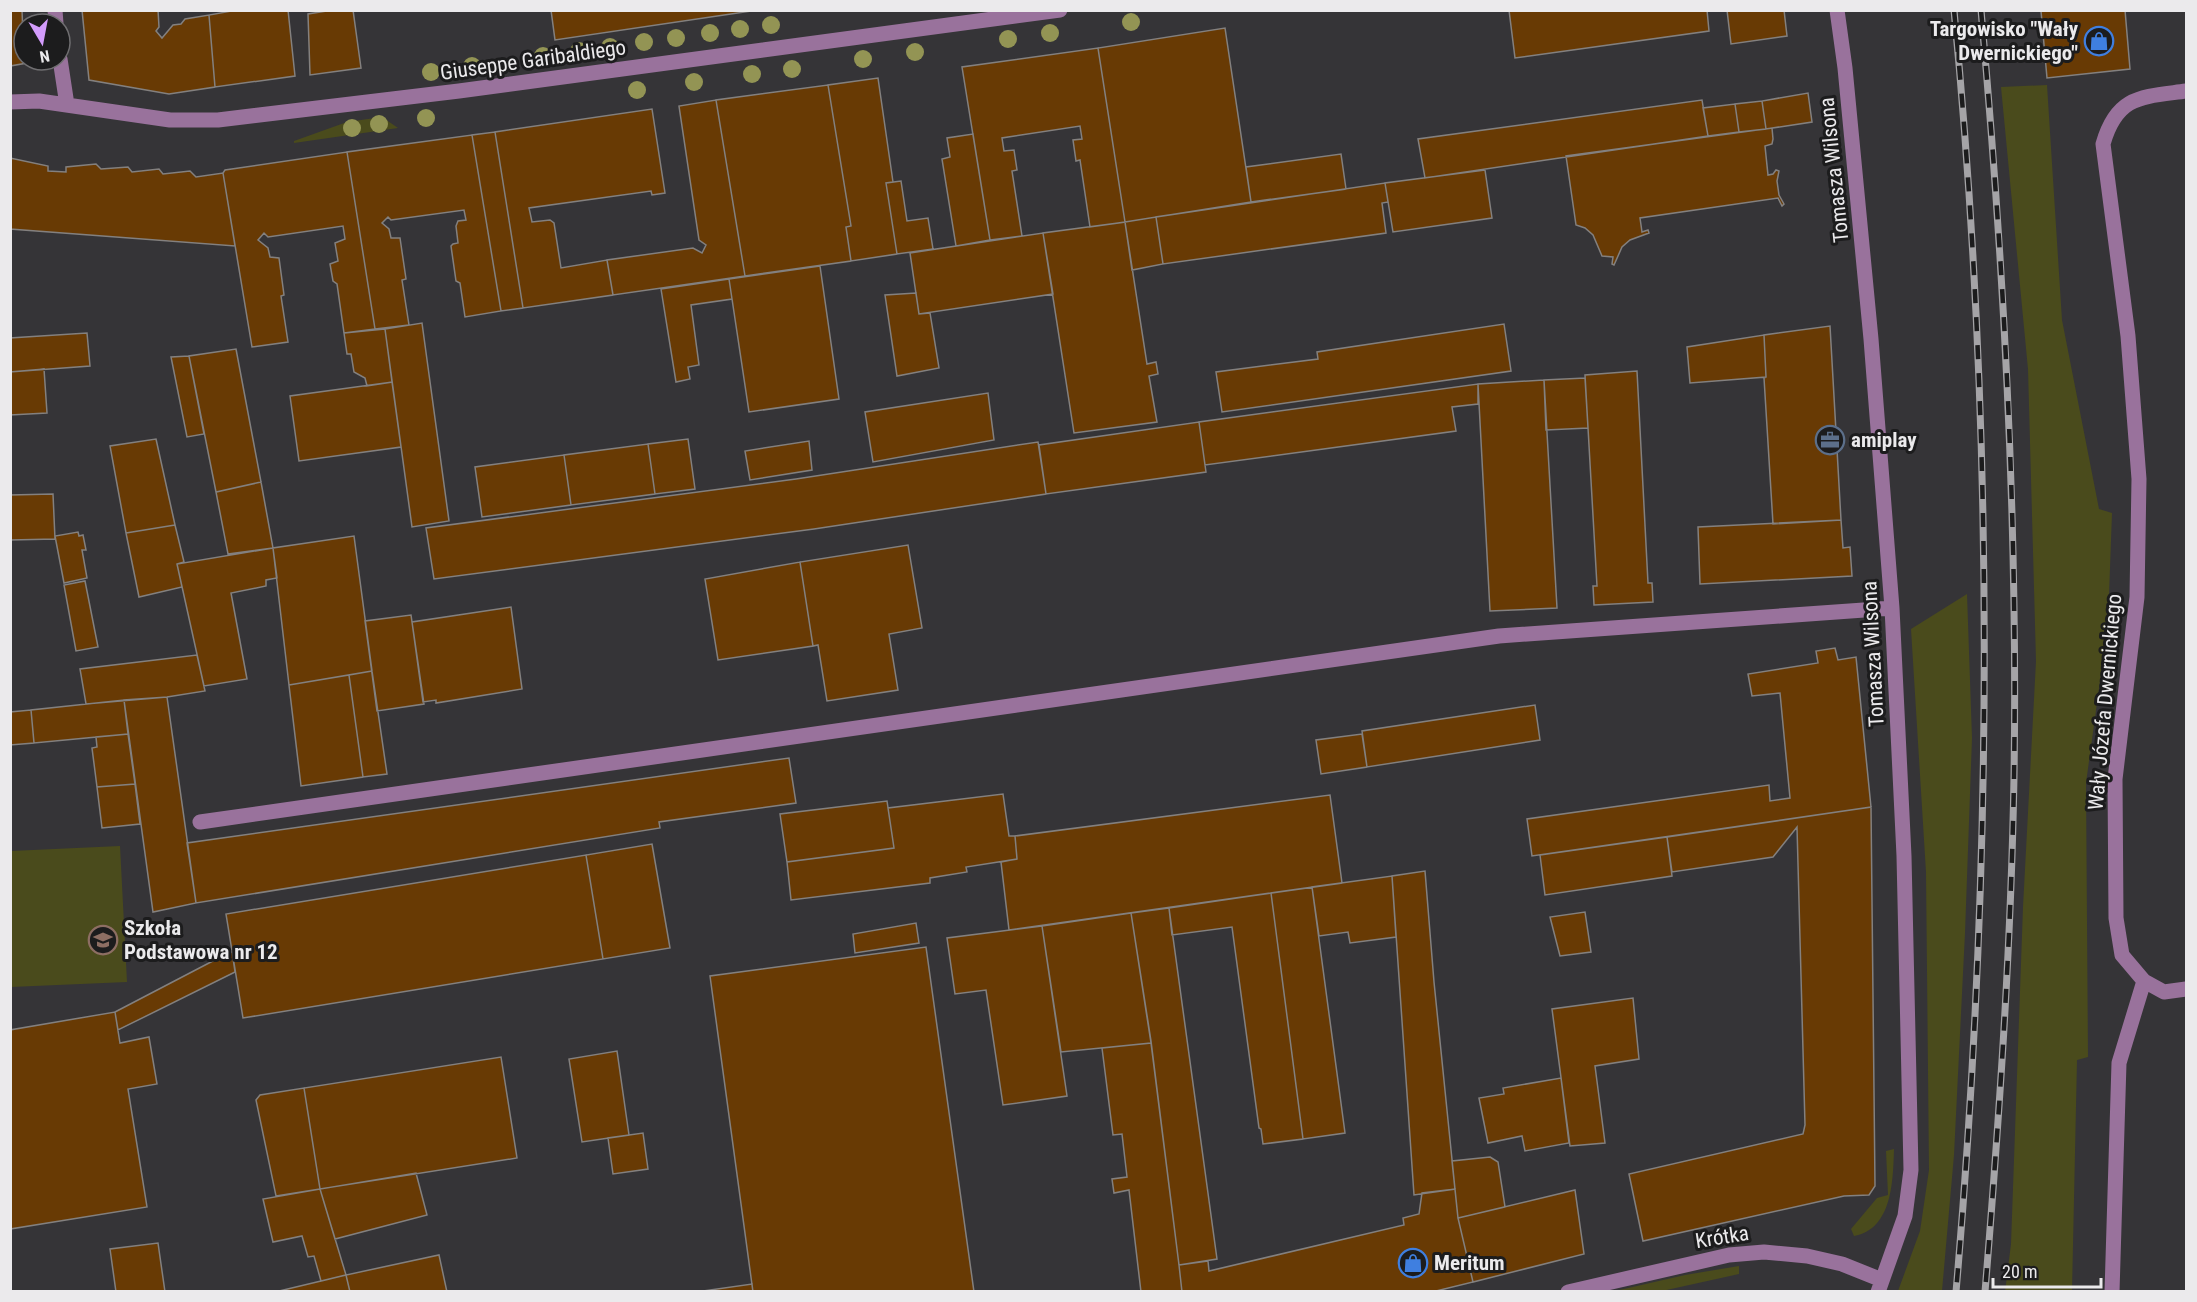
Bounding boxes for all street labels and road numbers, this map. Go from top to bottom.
street label: Giuseppe Garibaldiego [439,35,627,85]
street label: Tomasza Wilsona [1814,96,1854,244]
street label: Tomasza Wilsona [1857,580,1889,728]
street label: Wały Józefa Dwernickiego [2084,593,2126,811]
street label: Krótka [1693,1221,1751,1253]

